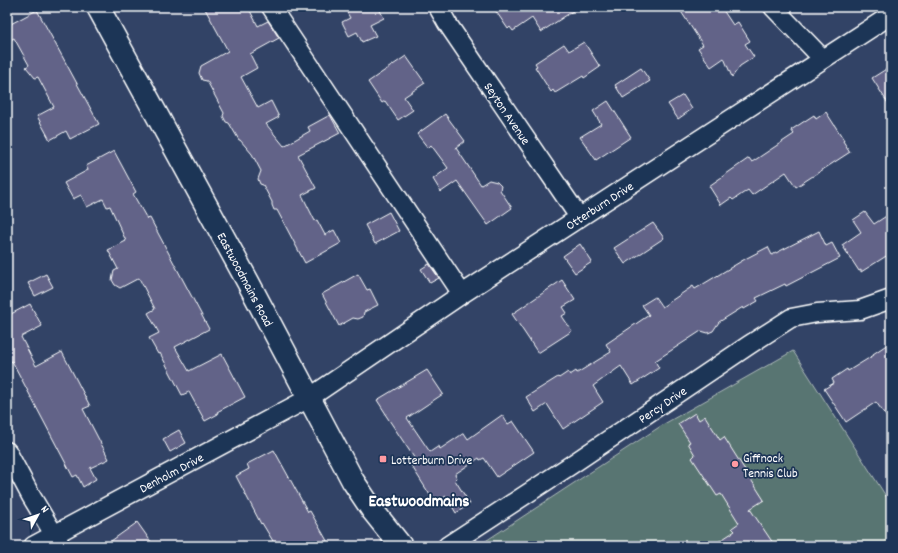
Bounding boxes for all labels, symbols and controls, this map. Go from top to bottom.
street label: Seyton Avenue [478,79,534,150]
street label: Otterburn Drive [563,178,638,236]
street label: Eastwoodmains Road [211,230,277,331]
street label: Percy Drive [635,383,692,429]
street label: Denholm Drive [137,449,208,499]
place label: Giffnock Tennis Club [743,450,798,484]
place label: Lotterburn Drive [391,452,473,471]
marker: Lotterburn Drive [378,454,388,464]
marker: Giffnock Tennis Club [730,459,740,469]
district label: Eastwoodmains [369,491,469,515]
north arrow [18,495,58,535]
text: N [36,503,52,518]

